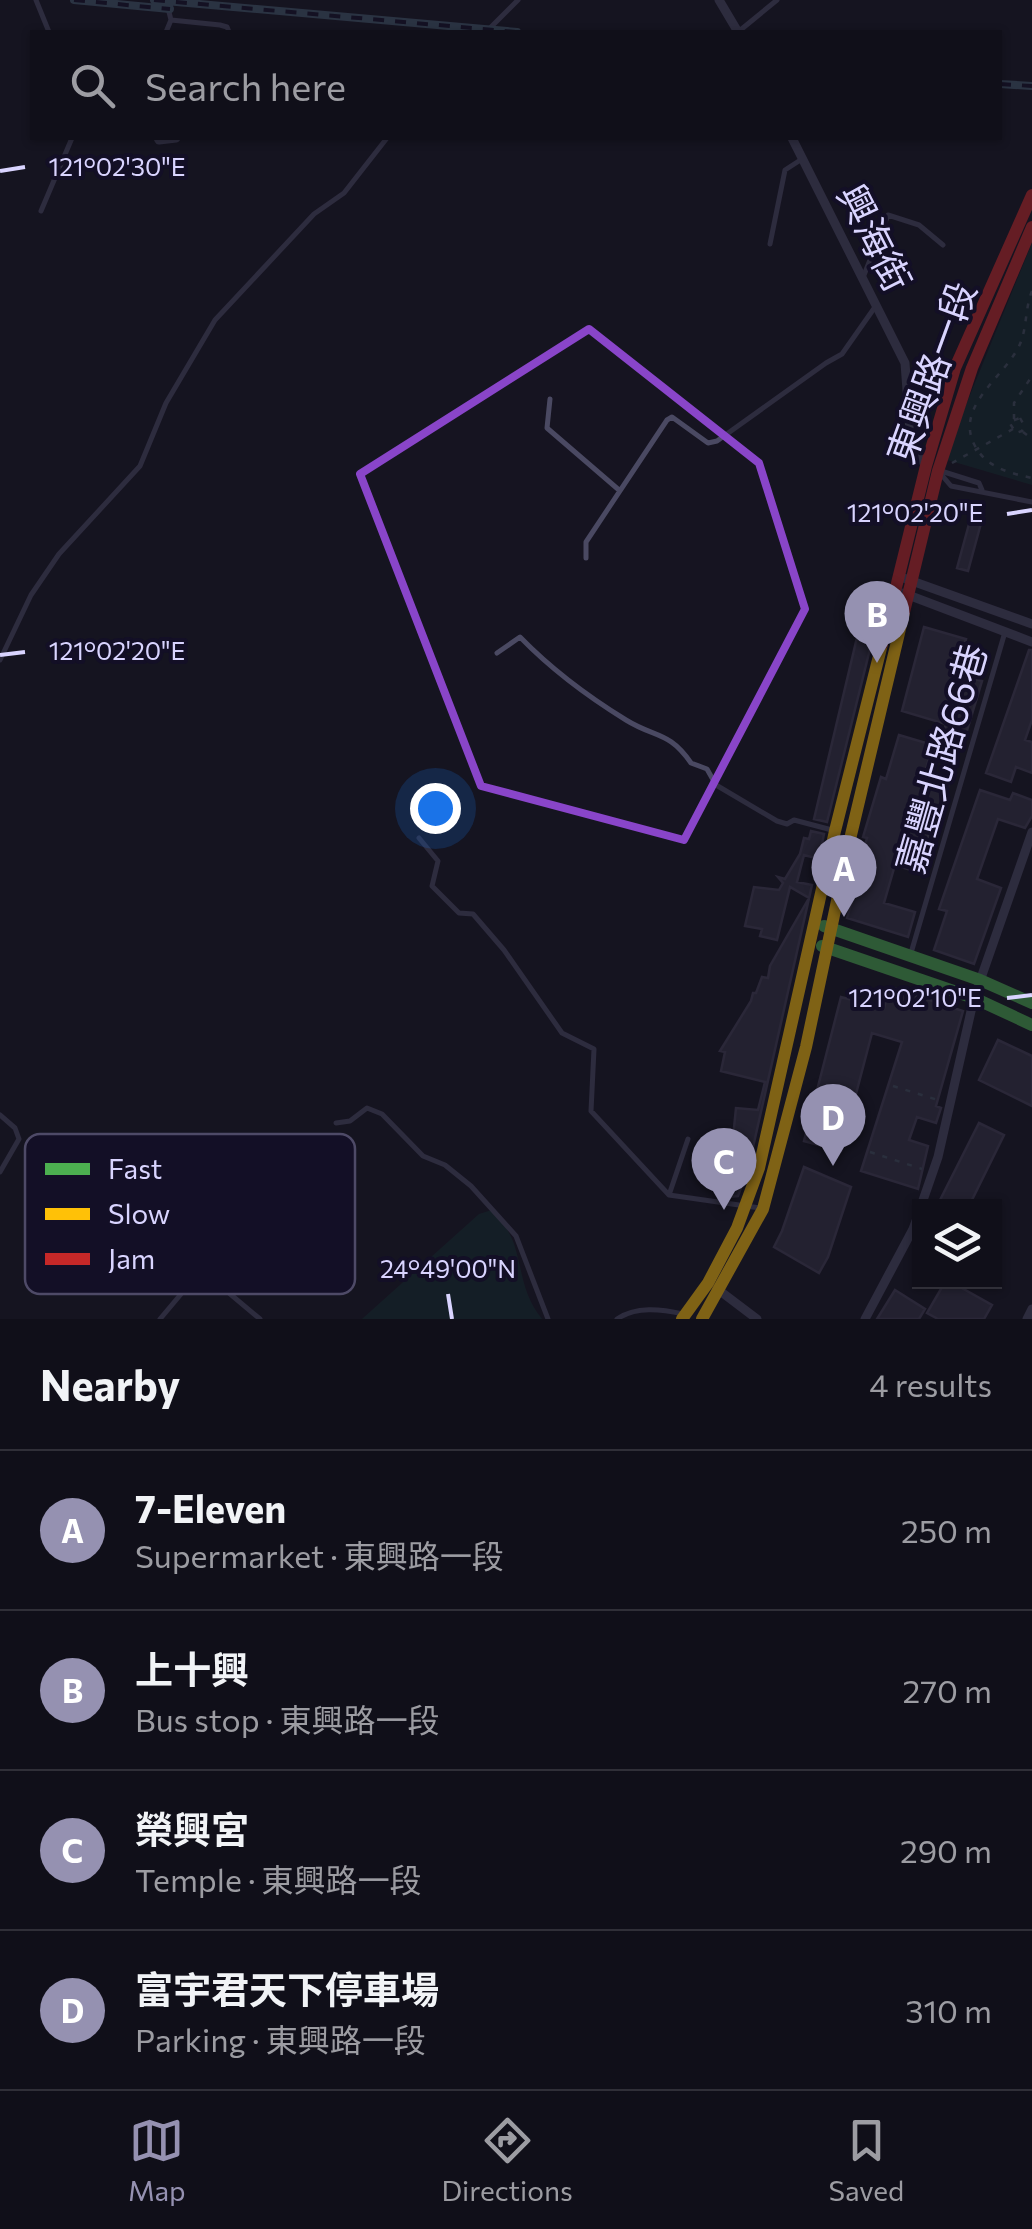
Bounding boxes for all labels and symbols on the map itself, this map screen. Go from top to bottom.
text: 121°02'30"E [48,151,186,181]
street label: 興海街 [829,176,923,298]
street label: 東興路一段 [875,275,985,469]
text: 121°02'20"E [847,497,983,527]
pin: B [844,580,910,663]
text: 121°02'20"E [49,635,185,665]
street label: 嘉豐北路66巷 [885,638,995,878]
your location [410,783,461,834]
pin: A [812,834,876,917]
text: 121°02'10"E [848,982,982,1012]
pin: D [800,1084,866,1166]
pin: C [692,1128,756,1210]
legend [25,1134,355,1294]
text: Fast [108,1151,162,1185]
text: Slow [108,1196,170,1230]
text: Jam [108,1241,155,1275]
text: 24°49'00"N [380,1253,516,1283]

